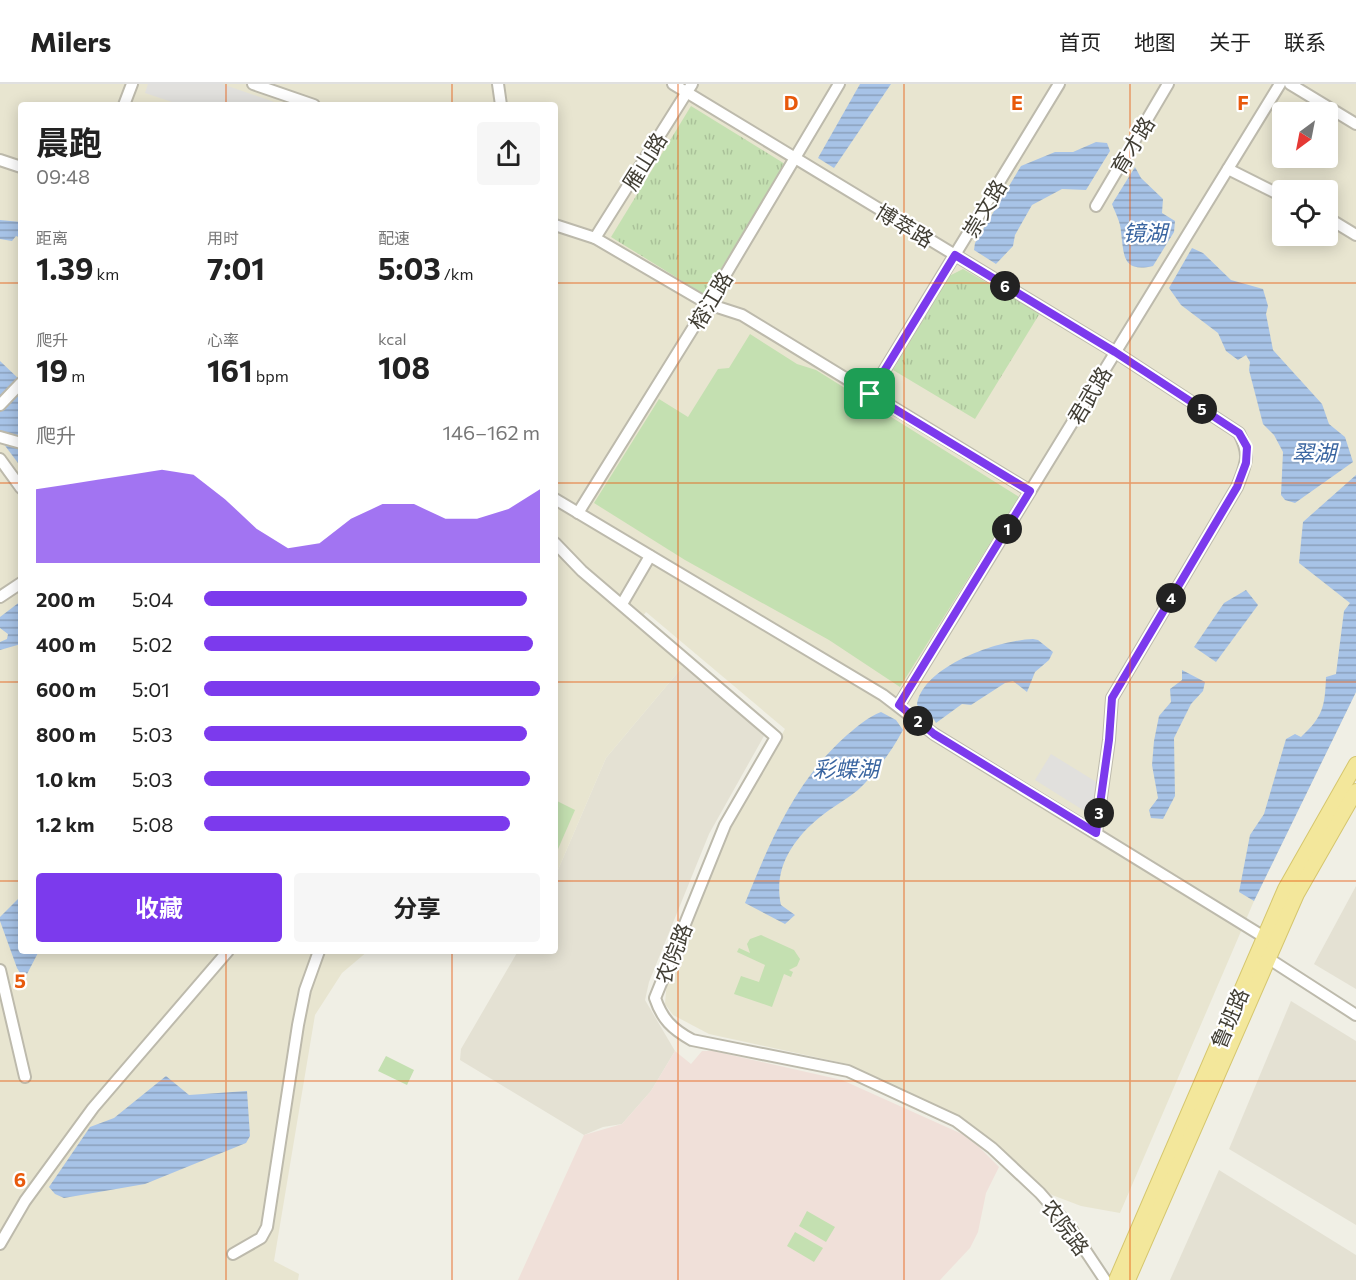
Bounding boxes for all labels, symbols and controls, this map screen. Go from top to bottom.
text: Milers [30,24,111,58]
text: 首页 [1059,29,1101,54]
text: 地图 [1134,29,1176,54]
text: 关于 [1209,29,1251,54]
text: 联系 [1284,29,1326,54]
text: D [784,90,798,114]
text: E [1011,90,1023,114]
text: F [1237,90,1249,114]
north arrow [1272,102,1338,168]
map controls [1272,102,1338,246]
street label: 育才路 [1105,112,1159,178]
text: 晨跑 [36,121,102,162]
button: share [477,122,540,185]
street label: 雁山路 [617,128,671,194]
text: 09:48 [36,164,90,188]
street label: 崇文路 [957,175,1011,241]
button: locate [1272,180,1338,246]
street label: 博萃路 [872,198,938,252]
water label: 镜湖 [1123,219,1170,246]
text: 距离 [36,228,68,247]
text: 用时 [207,228,239,247]
text: 配速 [378,228,410,247]
text: 1.39 [36,249,94,286]
text: 7:01 [207,249,265,286]
text: 5:03 [378,249,441,286]
text: km [94,264,119,283]
text: /km [441,264,473,283]
street label: 榕江路 [683,267,737,333]
pin: 6 [990,271,1020,301]
text: 6 [1000,276,1010,295]
text: kcal [378,329,407,348]
text: 爬升 [36,330,68,349]
text: 心率 [207,330,239,349]
text: 108 [378,348,430,385]
text: 19 [36,351,68,388]
text: 161 [207,351,253,388]
street label: 君武路 [1062,362,1116,428]
text: m [68,366,85,385]
text: bpm [253,366,289,385]
pin [844,368,895,419]
icon: arrive [853,377,886,410]
pin: 5 [1187,394,1217,424]
text: 5 [1197,399,1207,418]
text: 146–162 m [443,420,540,444]
text: 爬升 [36,423,76,447]
water label: 翠湖 [1292,439,1339,466]
pin: 1 [992,514,1022,544]
text: 1 [1003,519,1011,538]
pin: 4 [1156,583,1186,613]
text: 200 m [36,587,95,611]
text: 5:04 [132,587,173,611]
text: 4 [1166,588,1176,607]
text: 400 m [36,632,96,656]
text: 5:02 [132,632,172,656]
text: 600 m [36,677,96,701]
text: 5:01 [132,677,170,701]
pin: 2 [903,706,933,736]
text: 2 [913,711,923,730]
text: 800 m [36,722,96,746]
text: 5:03 [132,722,173,746]
water label: 彩蝶湖 [813,755,882,782]
text: 1.0 km [36,767,96,791]
text: 5:03 [132,767,173,791]
pin: 3 [1084,798,1114,828]
text: 3 [1094,803,1104,822]
text: 1.2 km [36,812,94,836]
text: 5:08 [132,812,173,836]
button: 收藏 [36,873,282,942]
button: 分享 [294,873,540,942]
street label: 农院路 [650,919,696,987]
text: 5 [14,968,26,992]
street label: 鲁班路 [1205,984,1253,1052]
text: 6 [14,1167,26,1191]
street label: 农院路 [1037,1194,1095,1260]

